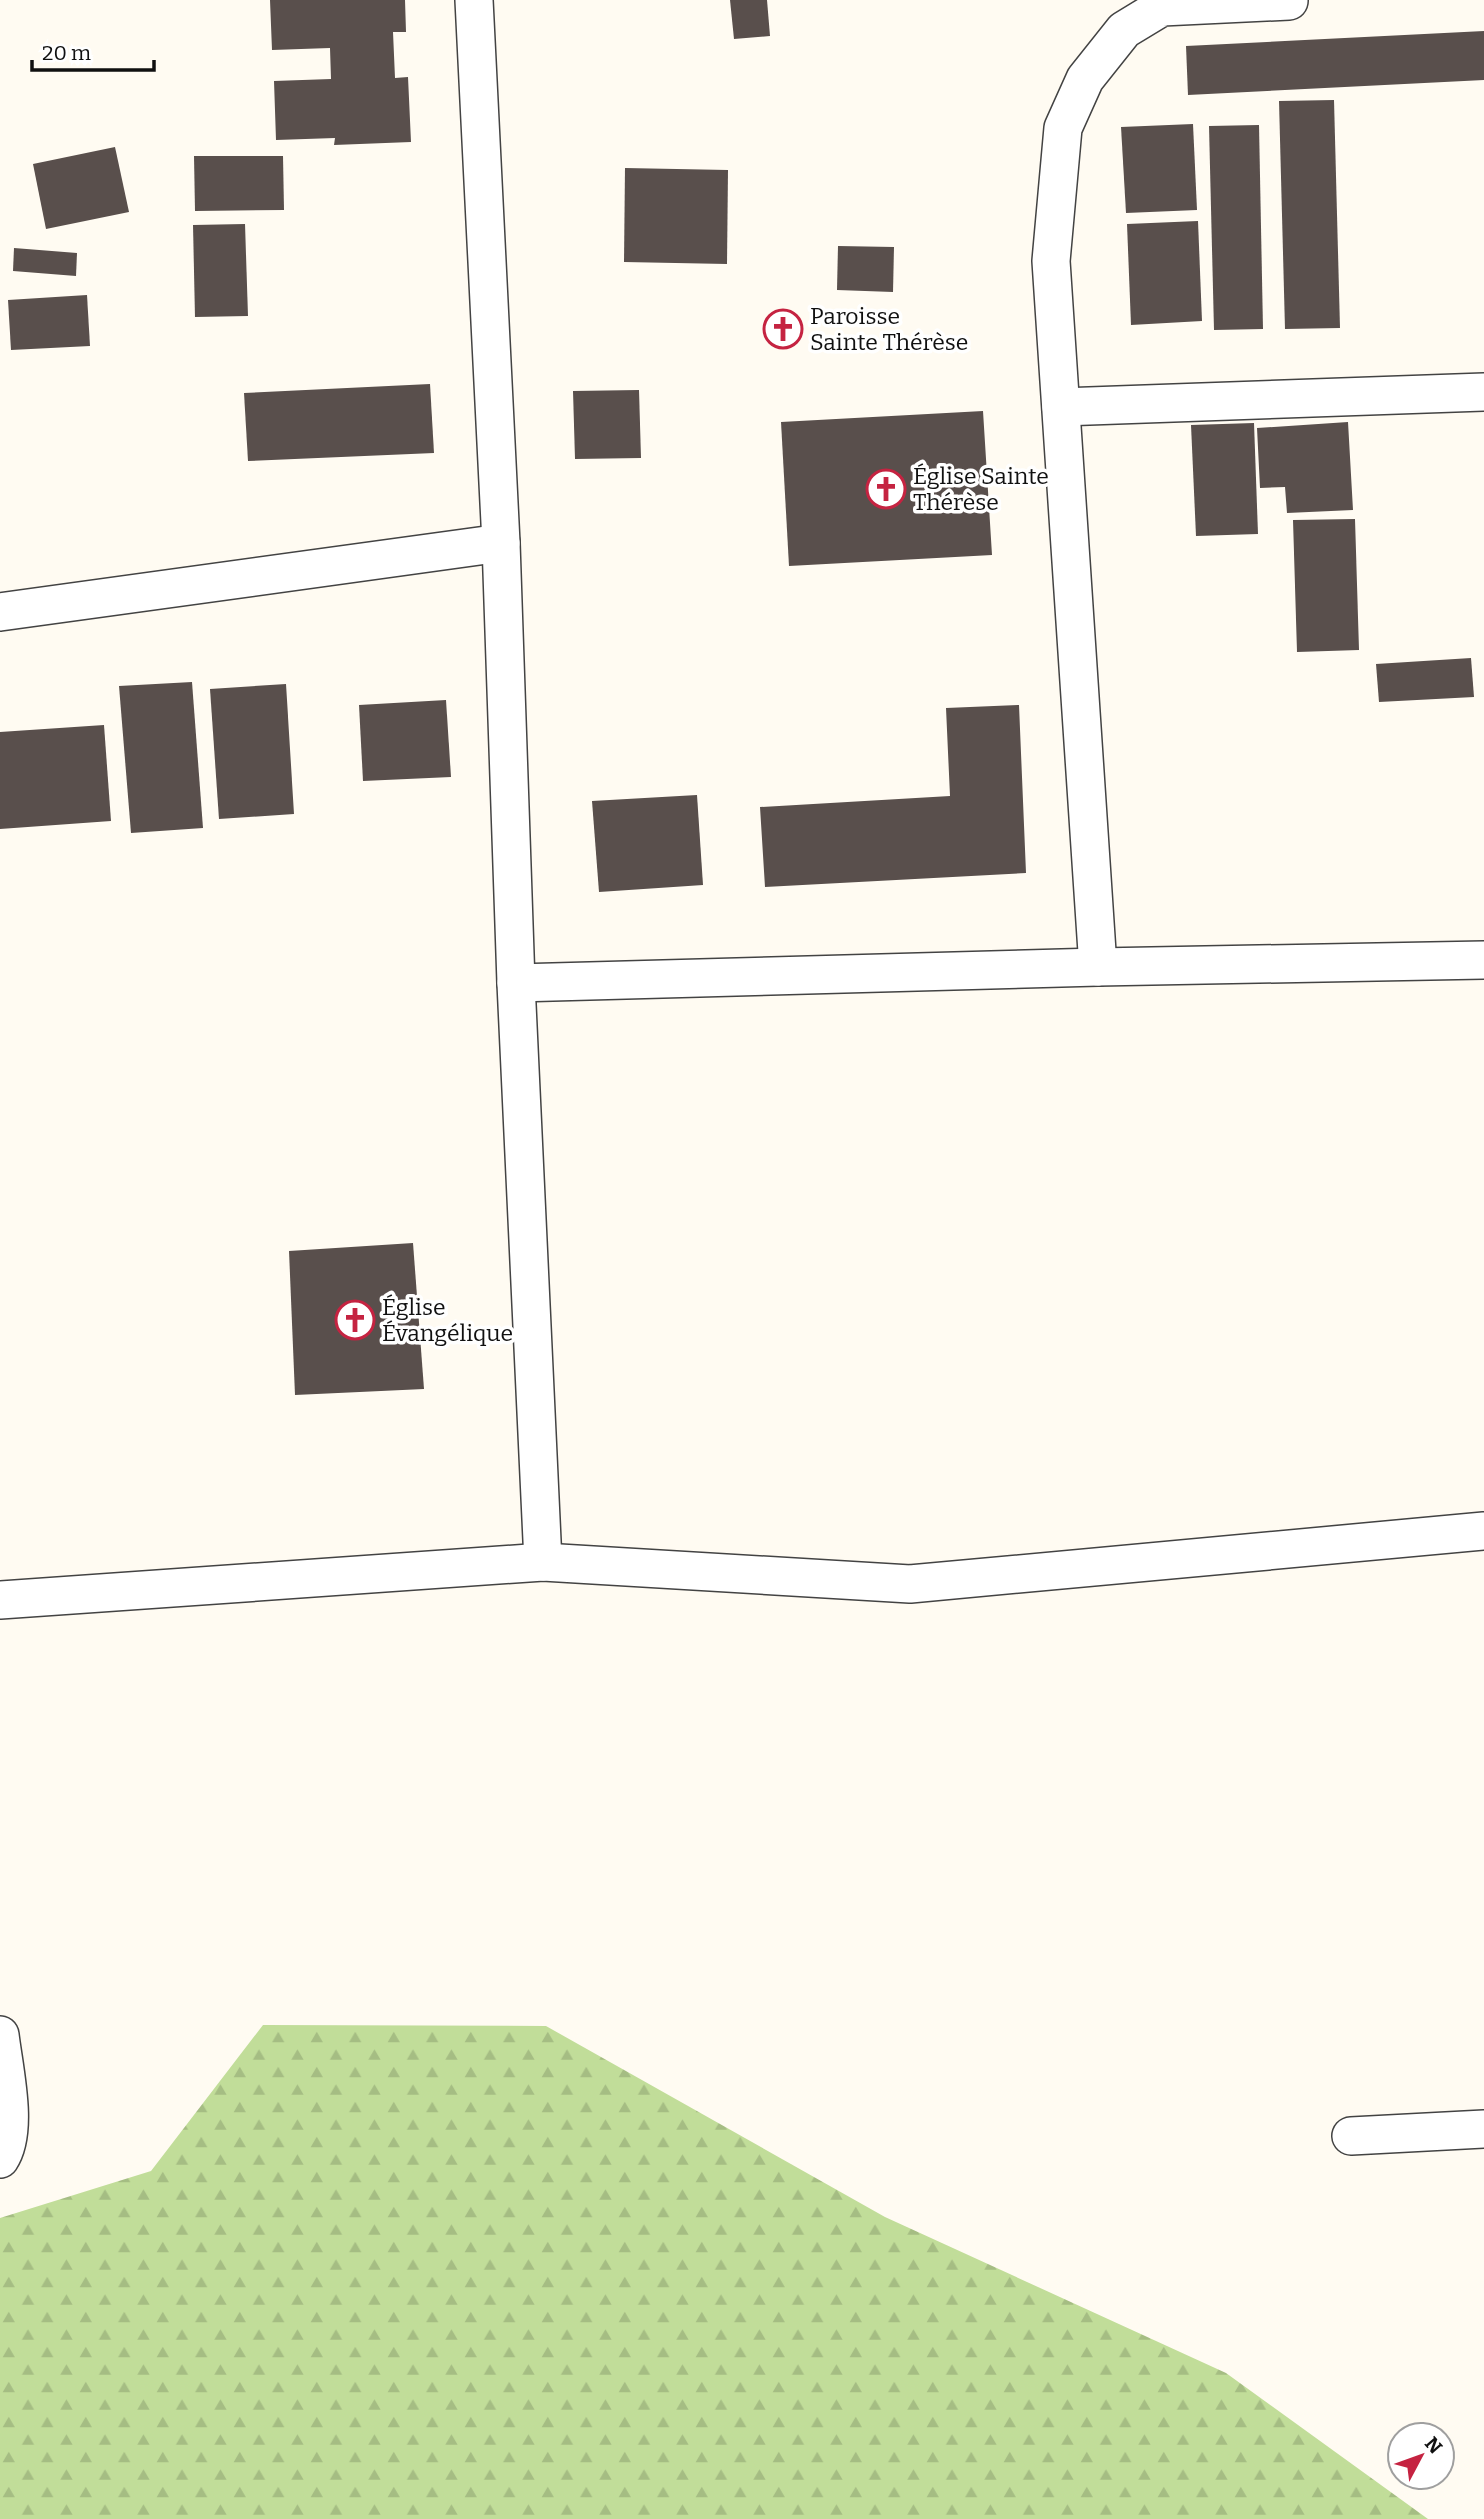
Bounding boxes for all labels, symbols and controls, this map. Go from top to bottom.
scale bar [32,28,154,72]
text: 20 m [42,40,91,66]
place label: Paroisse Sainte Thérèse [810,302,968,356]
church icon: Paroisse Sainte Thérèse [762,308,804,350]
place label: Église Sainte Thérèse [913,462,1049,516]
church icon: Église Sainte Thérèse [865,468,907,510]
place label: Église Évangélique [382,1293,513,1347]
church icon: Église Évangélique [334,1299,376,1341]
north arrow [1386,2421,1456,2491]
text: N [1420,2432,1447,2459]

